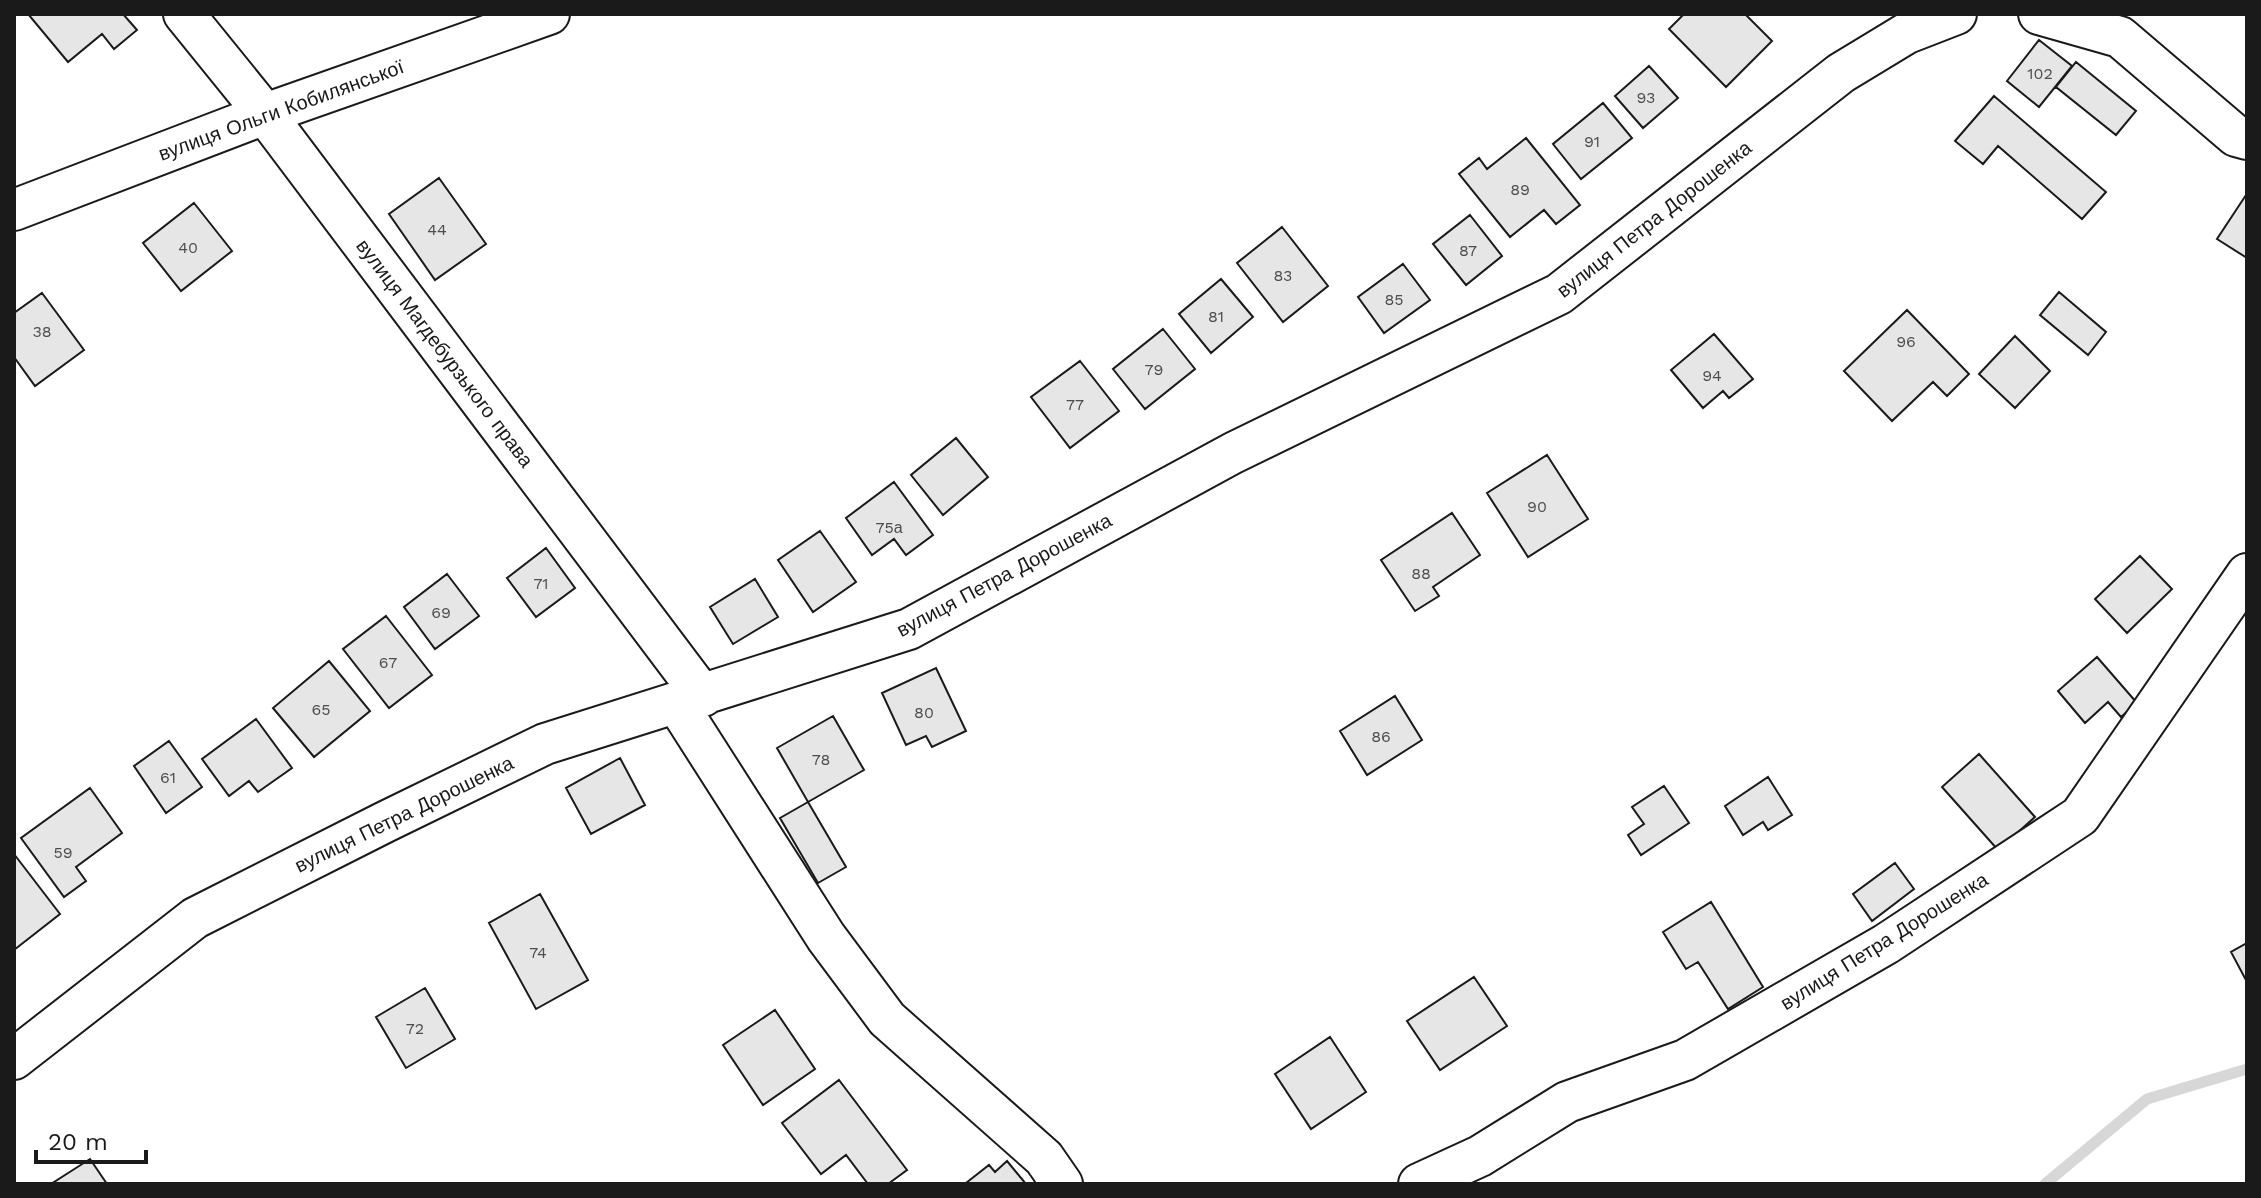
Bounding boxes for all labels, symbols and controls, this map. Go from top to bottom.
street label: вулиця Ольги Кобилянської [155,54,407,166]
house number: 102 [2027,64,2053,83]
house number: 93 [1637,88,1655,107]
house number: 91 [1584,132,1600,151]
street label: вулиця Петра Дорошенка [1552,135,1757,302]
house number: 89 [1510,180,1530,199]
house number: 44 [427,220,447,239]
street label: вулиця Магдебурзького права [351,234,539,473]
house number: 40 [178,238,198,257]
house number: 87 [1459,241,1477,260]
house number: 83 [1274,266,1292,285]
house number: 85 [1384,290,1404,309]
house number: 81 [1208,307,1224,326]
house number: 38 [32,322,52,341]
house number: 96 [1896,332,1916,351]
house number: 79 [1145,360,1163,379]
house number: 94 [1702,366,1722,385]
house number: 77 [1066,395,1084,414]
house number: 90 [1527,497,1547,516]
street label: вулиця Петра Дорошенка [892,508,1117,642]
house number: 75а [875,518,903,537]
house number: 88 [1411,564,1431,583]
house number: 71 [533,574,549,593]
house number: 69 [431,603,451,622]
house number: 67 [379,653,397,672]
house number: 65 [311,700,331,719]
house number: 80 [914,703,934,722]
house number: 86 [1371,727,1391,746]
street label: вулиця Петра Дорошенка [291,750,518,877]
house number: 78 [812,750,830,769]
house number: 61 [160,768,176,787]
house number: 59 [53,843,73,862]
street label: вулиця Петра Дорошенка [1776,867,1993,1015]
house number: 74 [529,943,547,962]
house number: 72 [406,1019,424,1038]
scale bar [36,1114,146,1164]
text: 20 m [48,1128,108,1156]

